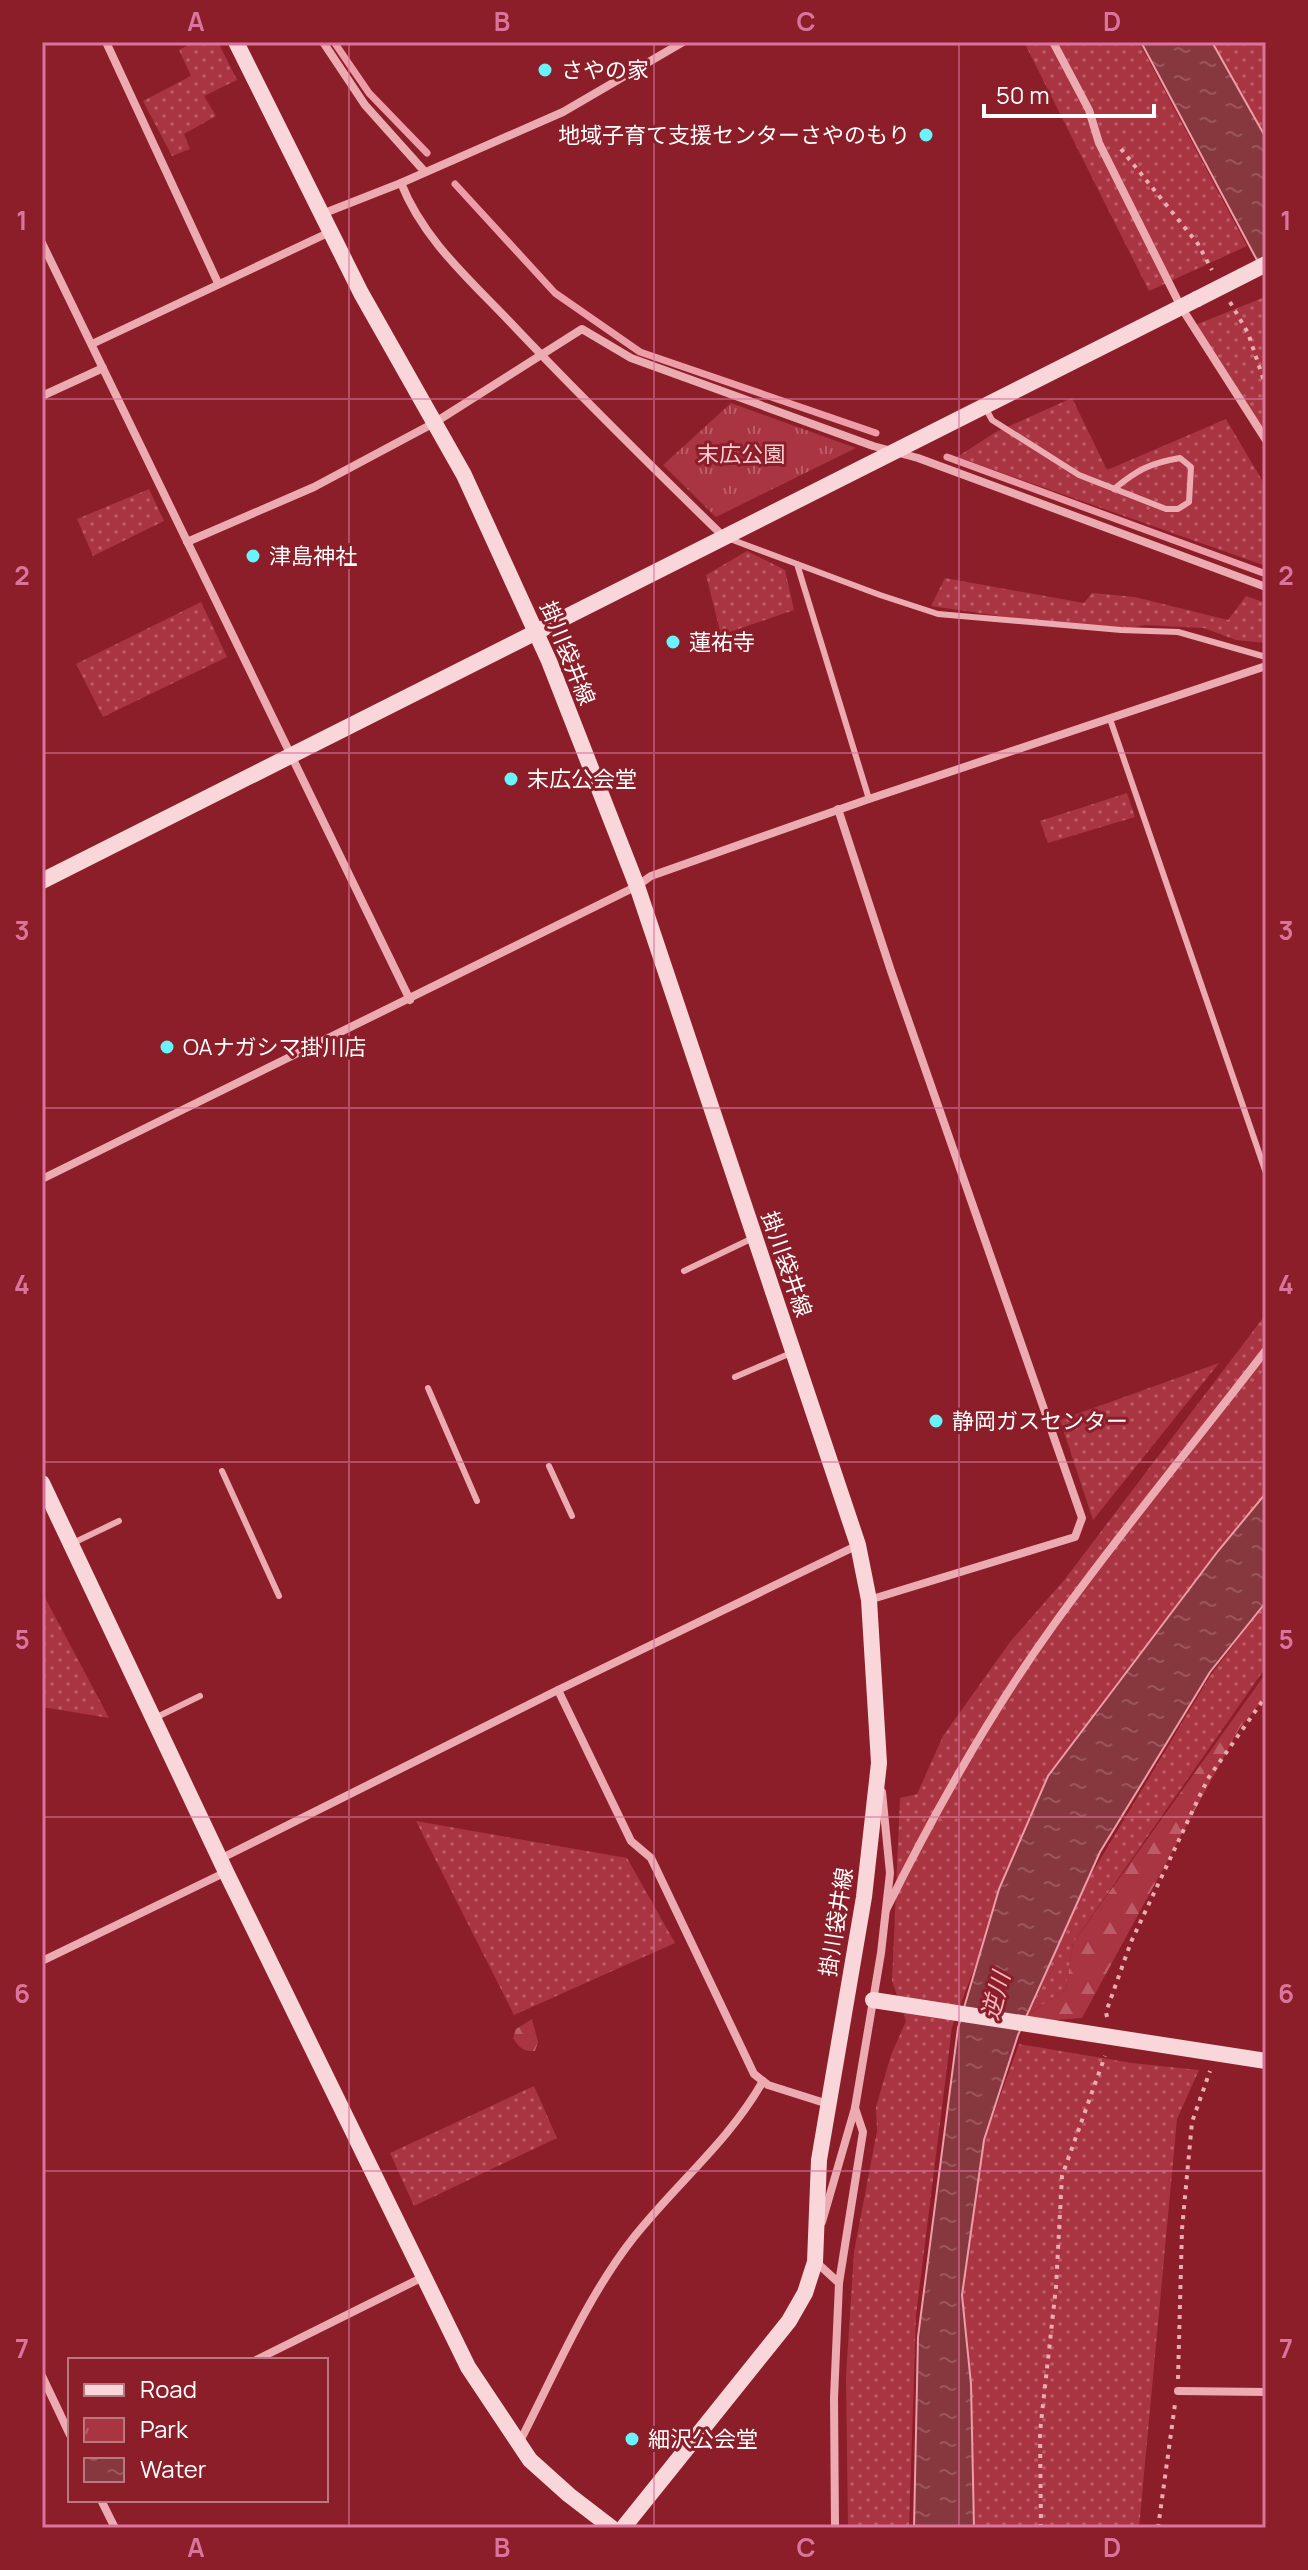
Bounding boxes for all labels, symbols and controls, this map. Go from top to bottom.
text: A [187,3,205,39]
text: B [494,3,510,39]
text: C [796,3,816,39]
text: D [1103,3,1121,39]
place label: さやの家 [561,55,649,85]
marker: さやの家 [536,61,554,79]
scale bar [984,68,1154,118]
text: 50 m [996,78,1050,111]
place label: 地域子育て支援センターさやのもり [558,120,910,150]
marker: 地域子育て支援センターさやのもり [917,126,935,144]
text: 1 [16,202,28,238]
text: 1 [1280,202,1292,238]
park label: 末広公園 [697,439,785,469]
place label: 津島神社 [269,541,357,571]
marker: 津島神社 [244,547,262,565]
text: 2 [14,557,30,593]
text: 2 [1278,557,1294,593]
street label: 掛川袋井線 [533,596,603,710]
place label: 蓮祐寺 [689,627,755,657]
marker: 蓮祐寺 [664,633,682,651]
place label: 末広公会堂 [527,764,637,794]
marker: 末広公会堂 [502,770,520,788]
text: 3 [14,912,30,948]
text: 3 [1278,912,1294,948]
place label: OAナガシマ掛川店 [183,1032,366,1062]
marker: OAナガシマ掛川店 [158,1038,176,1056]
street label: 掛川袋井線 [755,1207,819,1321]
text: 4 [14,1266,30,1302]
text: 4 [1278,1266,1294,1302]
place label: 静岡ガスセンター [952,1406,1128,1436]
marker: 静岡ガスセンター [927,1412,945,1430]
text: 5 [14,1621,30,1657]
text: 5 [1278,1621,1294,1657]
street label: 掛川袋井線 [813,1865,859,1979]
water label: 逆川 [972,1965,1017,2023]
text: 6 [14,1975,30,2011]
text: 6 [1278,1975,1294,2011]
text: 7 [15,2330,29,2366]
text: 7 [1279,2330,1293,2366]
legend [68,2358,328,2502]
text: Road [140,2372,197,2405]
text: Park [140,2412,189,2445]
place label: 細沢公会堂 [648,2424,758,2454]
marker: 細沢公会堂 [623,2430,641,2448]
text: Water [140,2452,207,2485]
text: A [187,2529,205,2565]
text: B [494,2529,510,2565]
text: C [796,2529,816,2565]
text: D [1103,2529,1121,2565]

